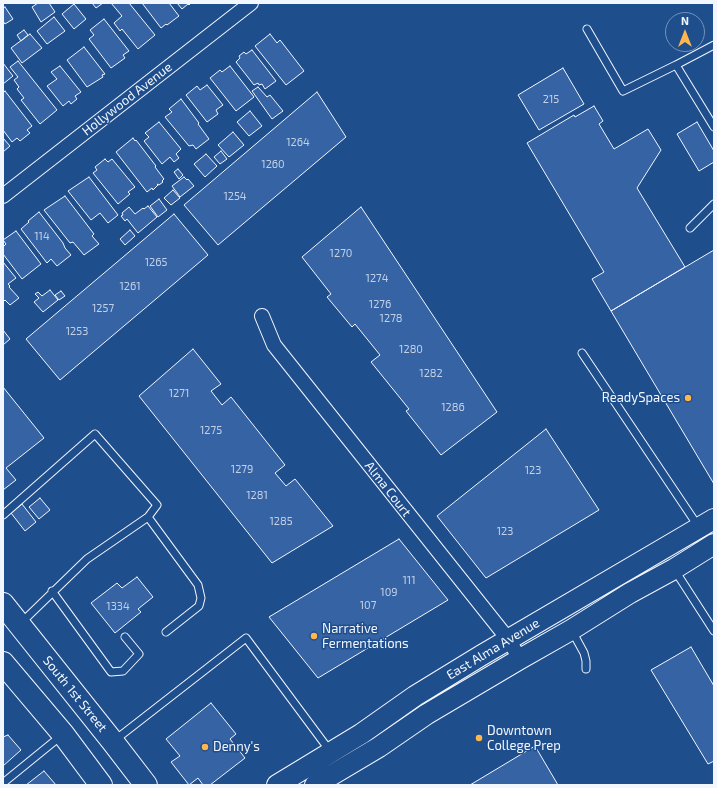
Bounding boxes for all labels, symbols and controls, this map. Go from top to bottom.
north arrow [665,12,705,52]
text: N [681,14,689,27]
street label: Hollywood Avenue [79,59,175,139]
house number: 215 [543,92,559,106]
house number: 1264 [286,135,310,149]
house number: 1260 [261,157,285,171]
house number: 1254 [223,189,247,203]
house number: 114 [34,229,50,243]
house number: 1270 [330,246,352,260]
house number: 1265 [145,255,167,269]
house number: 1274 [366,271,388,285]
house number: 1261 [119,279,141,293]
house number: 1276 [369,297,391,311]
house number: 1257 [92,301,114,315]
house number: 1278 [380,311,402,325]
house number: 1253 [66,324,88,338]
house number: 1280 [399,342,423,356]
house number: 1282 [419,366,443,380]
house number: 1271 [169,386,189,400]
place label: ReadySpaces [602,390,680,406]
marker: ReadySpaces [683,393,693,403]
house number: 1286 [441,400,465,414]
house number: 1275 [200,423,222,437]
street label: Alma Court [362,458,414,520]
house number: 1279 [231,462,253,476]
house number: 123 [525,463,541,477]
house number: 1281 [246,488,268,502]
house number: 1285 [269,514,293,528]
house number: 123 [497,524,513,538]
house number: 111 [402,573,416,587]
house number: 109 [380,585,398,599]
house number: 107 [360,598,376,612]
house number: 1334 [106,599,130,613]
street label: East Alma Avenue [444,615,542,683]
place label: Narrative Fermentations [322,621,409,652]
marker: Narrative Fermentations [309,631,319,641]
street label: South 1st Street [40,653,110,735]
place label: Downtown College Prep [487,723,561,754]
marker: Downtown College Prep [474,733,484,743]
place label: Denny's [213,739,260,755]
marker: Denny's [200,742,210,752]

